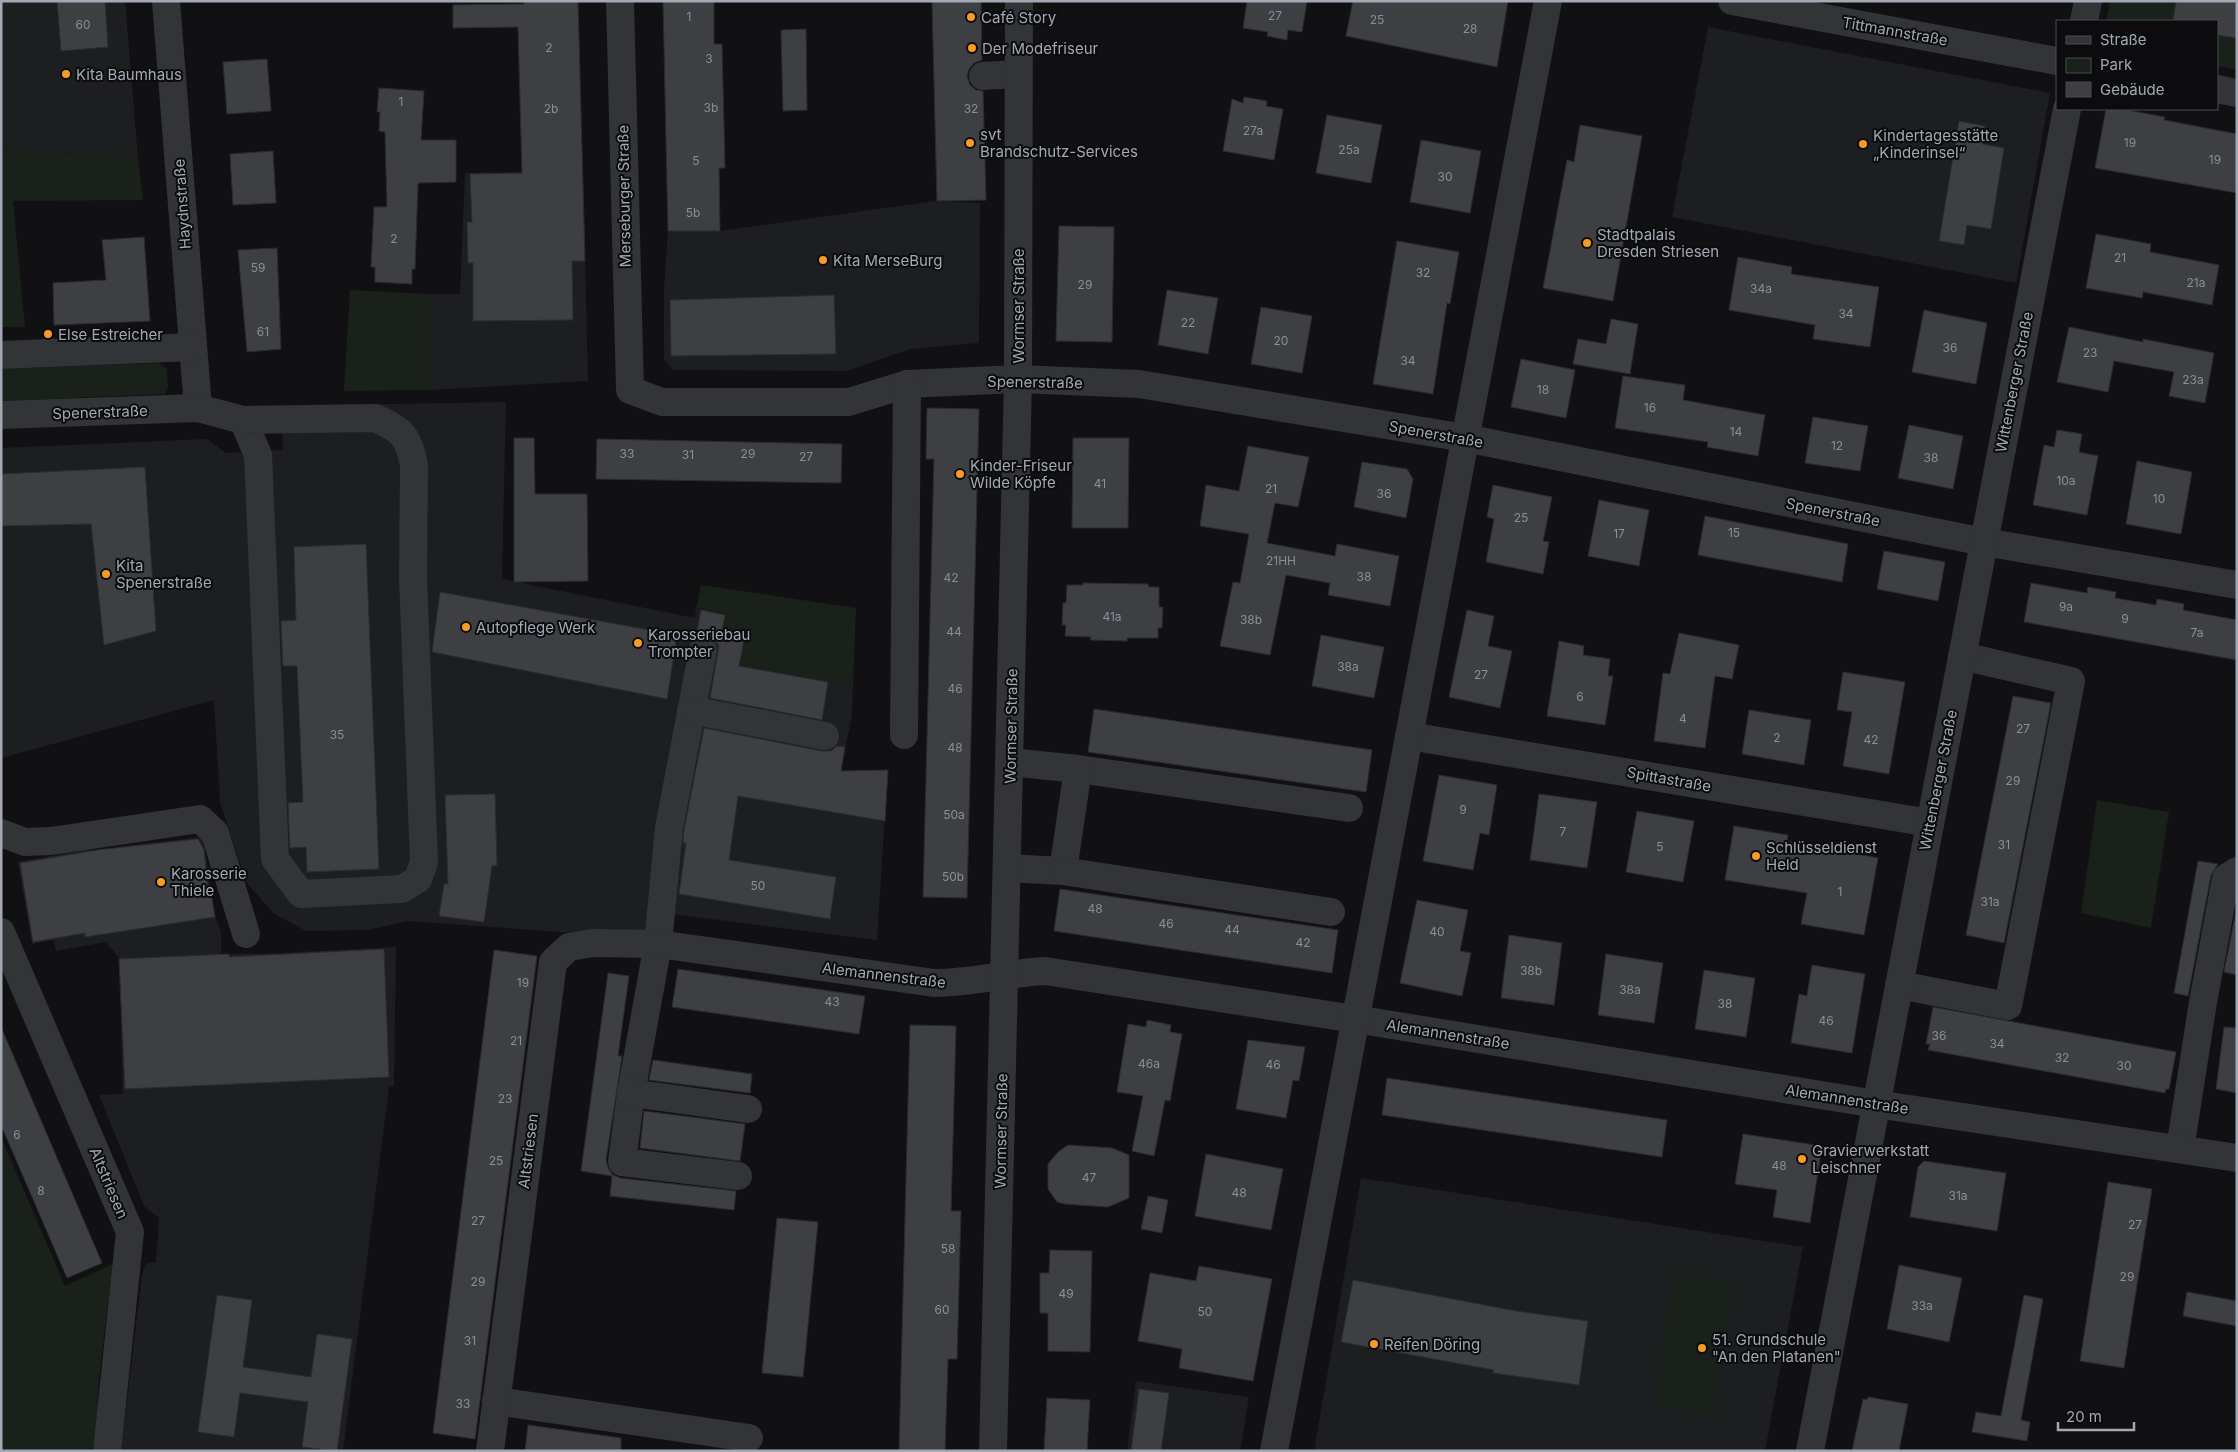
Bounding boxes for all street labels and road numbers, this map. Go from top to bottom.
street label: Tittmannstraße [1841,12,1949,50]
street label: Merseburger Straße [613,125,635,267]
street label: Haydnstraße [169,158,195,250]
street label: Wormser Straße [1009,248,1028,364]
street label: Wittenberger Straße [1991,310,2037,454]
street label: Spenerstraße [987,372,1083,392]
street label: Spenerstraße [52,401,148,423]
street label: Spenerstraße [1387,416,1485,452]
street label: Spenerstraße [1784,494,1882,530]
street label: Wormser Straße [1000,668,1022,784]
street label: Wittenberger Straße [1915,708,1961,852]
street label: Spittastraße [1625,762,1713,796]
street label: Alemannenstraße [821,958,947,992]
street label: Alemannenstraße [1385,1015,1511,1053]
street label: Wormser Straße [990,1073,1012,1189]
street label: Alemannenstraße [1784,1080,1910,1118]
street label: Altstriesen [514,1112,542,1190]
street label: Altstriesen [85,1145,133,1221]

